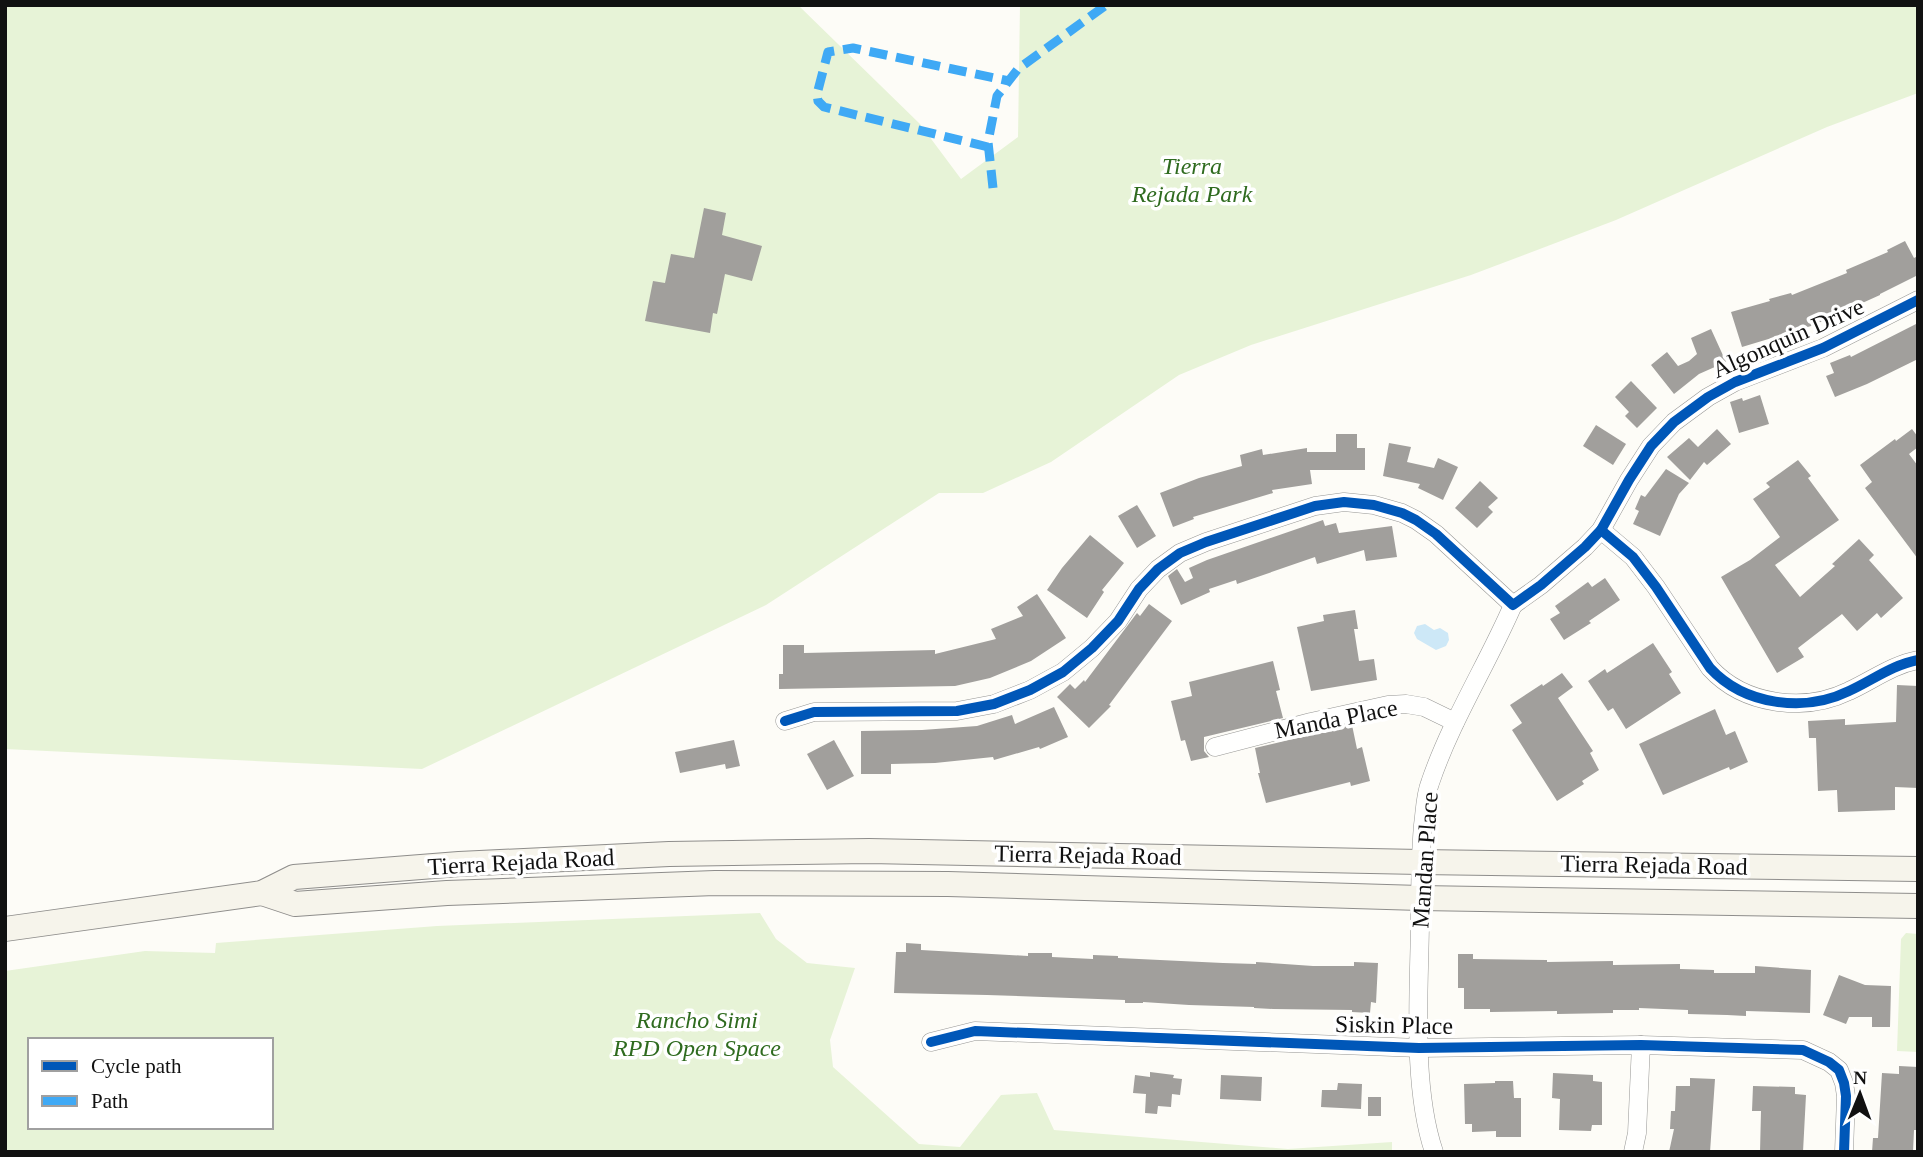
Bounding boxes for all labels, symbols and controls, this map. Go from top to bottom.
park label: Tierra Rejada Park [1131,153,1253,207]
street label: Algonquin Drive [1708,293,1868,383]
street label: Manda Place [1272,694,1400,744]
street label: Mandan Place [1407,791,1443,929]
street label: Tierra Rejada Road [994,840,1182,870]
street label: Tierra Rejada Road [427,844,615,880]
street label: Tierra Rejada Road [1560,850,1748,880]
park label: Rancho Simi RPD Open Space [612,1007,781,1061]
street label: Siskin Place [1335,1011,1453,1039]
legend [28,1038,273,1129]
text: Cycle path [91,1054,182,1078]
north arrow [1825,1059,1895,1129]
text: N [1853,1067,1868,1088]
text: Path [91,1089,129,1113]

